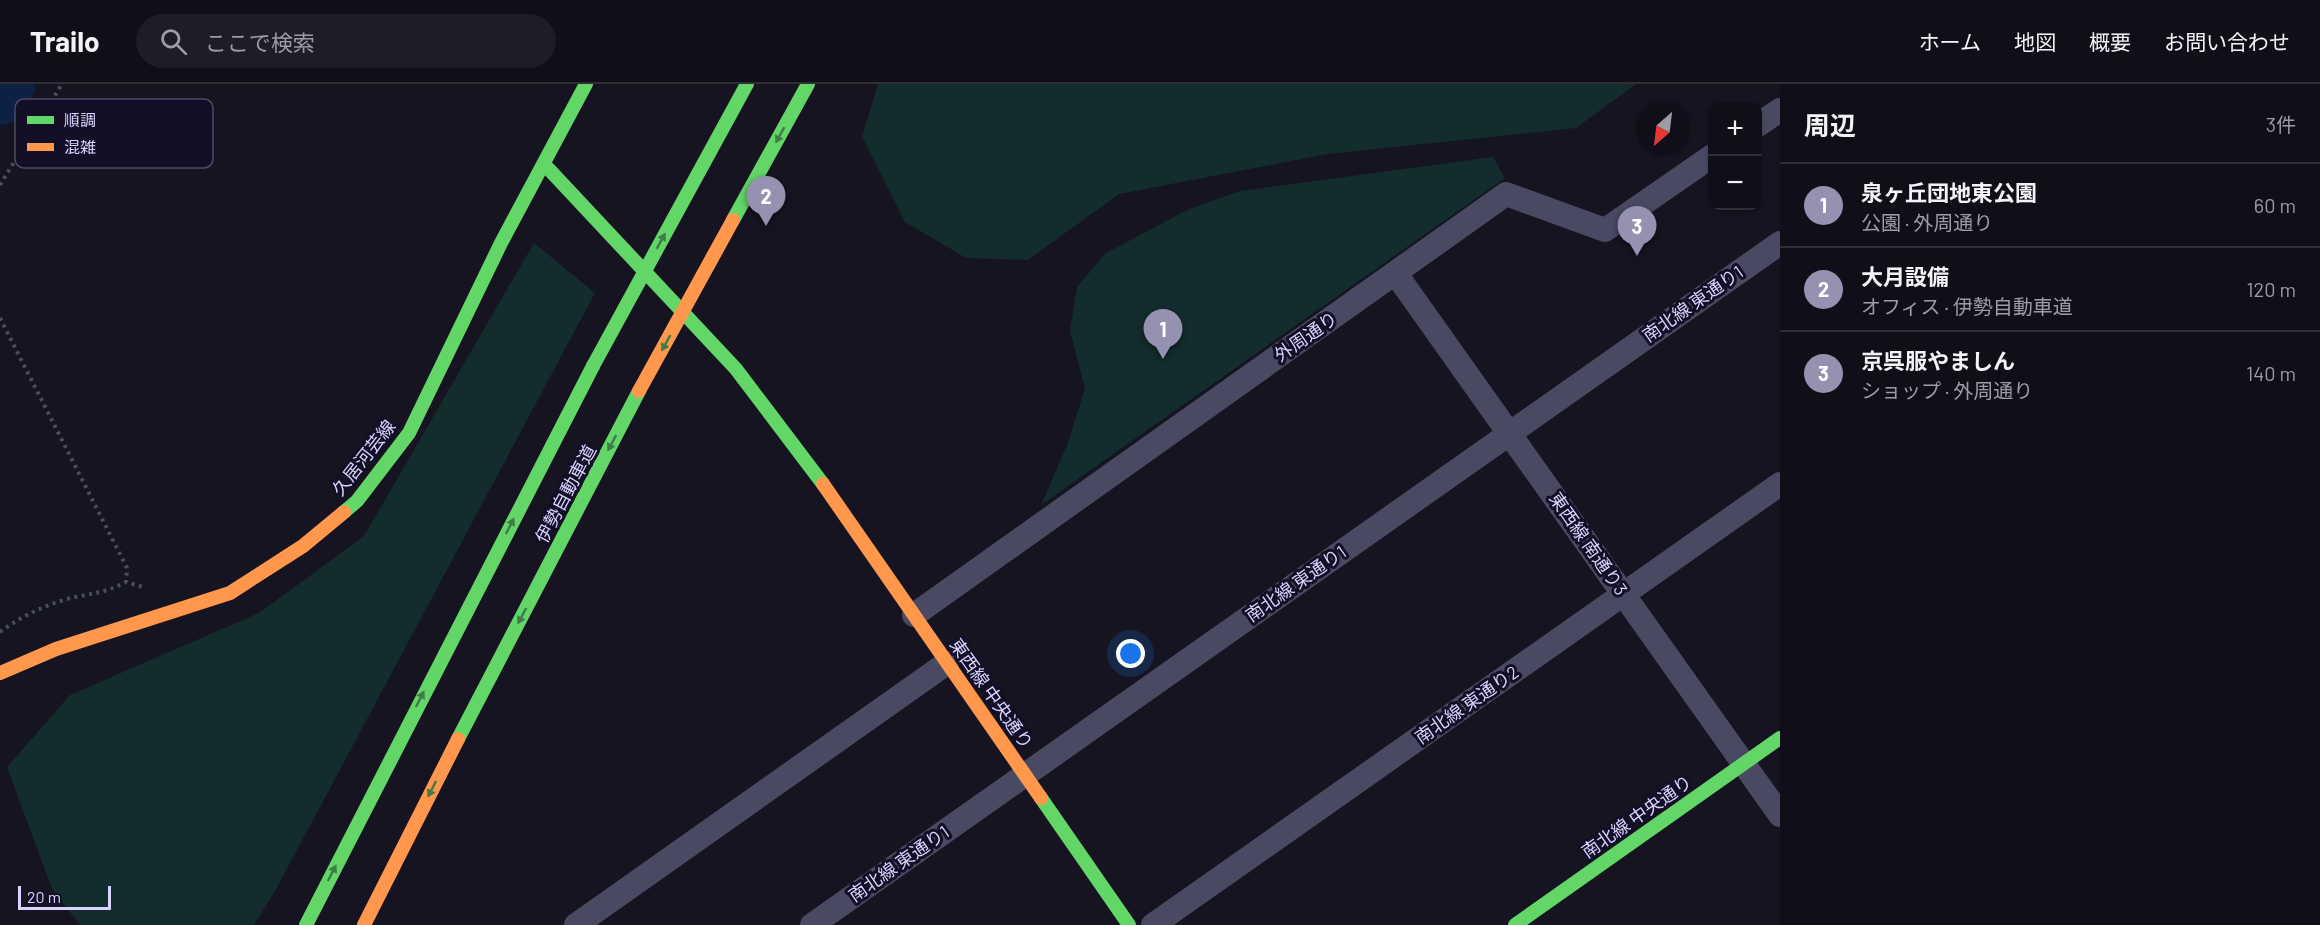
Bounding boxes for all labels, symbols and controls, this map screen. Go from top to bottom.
search box [136,14,556,68]
text: Trailo [30,24,100,58]
icon: search [157,25,190,58]
text: ここで検索 [205,29,315,55]
text: ホーム [1919,29,1981,54]
text: 地図 [2014,29,2056,54]
text: 概要 [2089,29,2131,54]
text: お問い合わせ [2164,29,2290,54]
legend [15,99,213,168]
north arrow [1636,102,1690,156]
map controls [1708,102,1762,210]
button: + [1708,102,1762,156]
text: 周辺 [1804,109,1856,140]
text: 順調 [64,110,96,129]
text: 3件 [2266,112,2296,136]
one-way arrow [775,127,785,144]
text: 混雑 [64,137,96,156]
button: − [1708,156,1762,210]
pin: 2 [746,176,786,226]
text: 泉ヶ丘団地東公園 [1861,179,2037,205]
text: 1 [1820,193,1827,217]
text: 60 m [2254,193,2296,217]
pin: 3 [1618,206,1656,256]
text: 公園 · 外周通り [1861,210,1993,234]
one-way arrow [656,232,666,249]
street label: 南北線 東通り1 [1638,260,1747,346]
text: 大月設備 [1861,263,1949,289]
text: 2 [1818,277,1829,301]
text: 120 m [2246,277,2296,301]
text: オフィス · 伊勢自動車道 [1861,294,2073,318]
street label: 外周通り [1270,307,1341,366]
pin: 1 [1144,310,1182,359]
one-way arrow [661,335,671,352]
text: 京呉服やましん [1861,347,2015,373]
text: 3 [1818,361,1829,385]
text: 140 m [2246,361,2296,385]
text: ショップ · 外周通り [1861,378,2033,402]
street label: 久居河芸線 [327,415,400,500]
one-way arrow [607,435,617,452]
street label: 伊勢自動車道 [530,441,600,546]
street label: 東西線 南通り3 [1545,488,1632,599]
one-way arrow [505,517,515,534]
street label: 南北線 東通り1 [1241,540,1350,626]
one-way arrow [517,608,527,625]
street label: 東西線 中央通り [946,634,1038,753]
your location [1116,639,1145,668]
street label: 南北線 東通り2 [1410,660,1522,748]
one-way arrow [415,690,425,708]
street label: 南北線 中央通り [1577,770,1696,862]
one-way arrow [427,781,437,798]
street label: 南北線 東通り1 [844,820,953,906]
one-way arrow [327,864,337,881]
scale bar [18,883,111,910]
text: 20 m [27,887,61,906]

